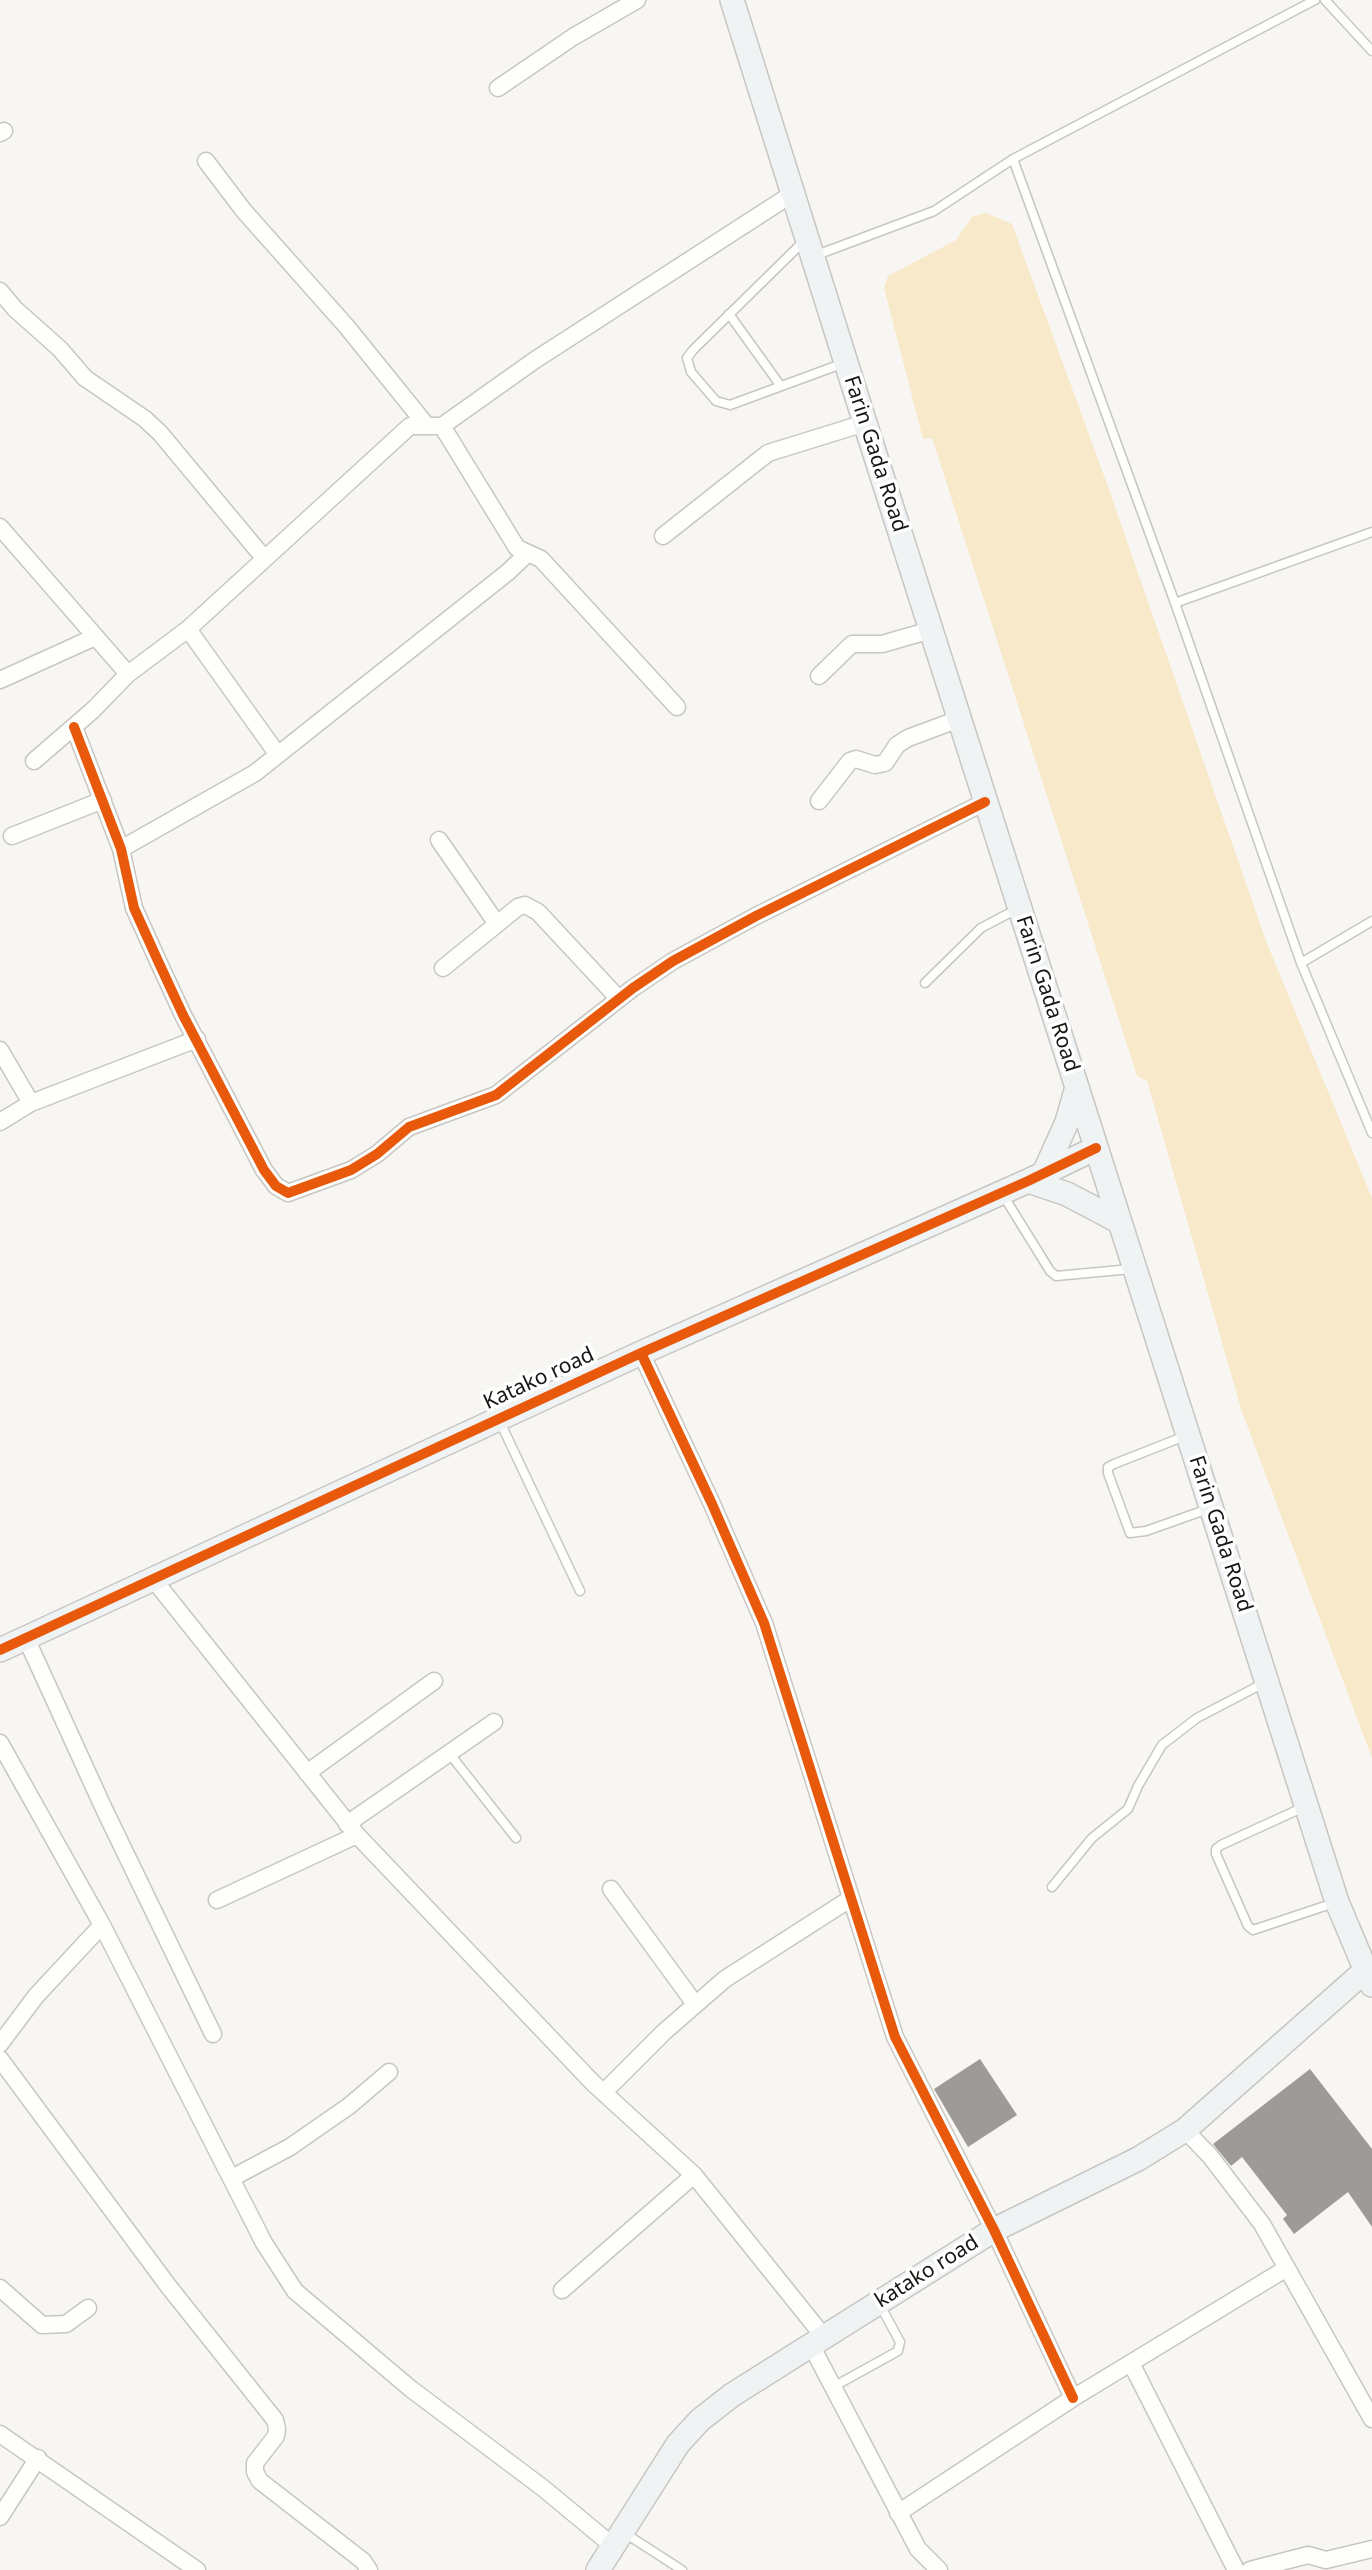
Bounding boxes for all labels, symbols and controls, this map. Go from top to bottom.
street label: Farin Gada Road [838,373,912,535]
street label: Farin Gada Road [1010,913,1084,1075]
street label: Katako road [480,1342,598,1416]
street label: Farin Gada Road [1183,1453,1257,1615]
street label: katako road [871,2230,983,2314]

